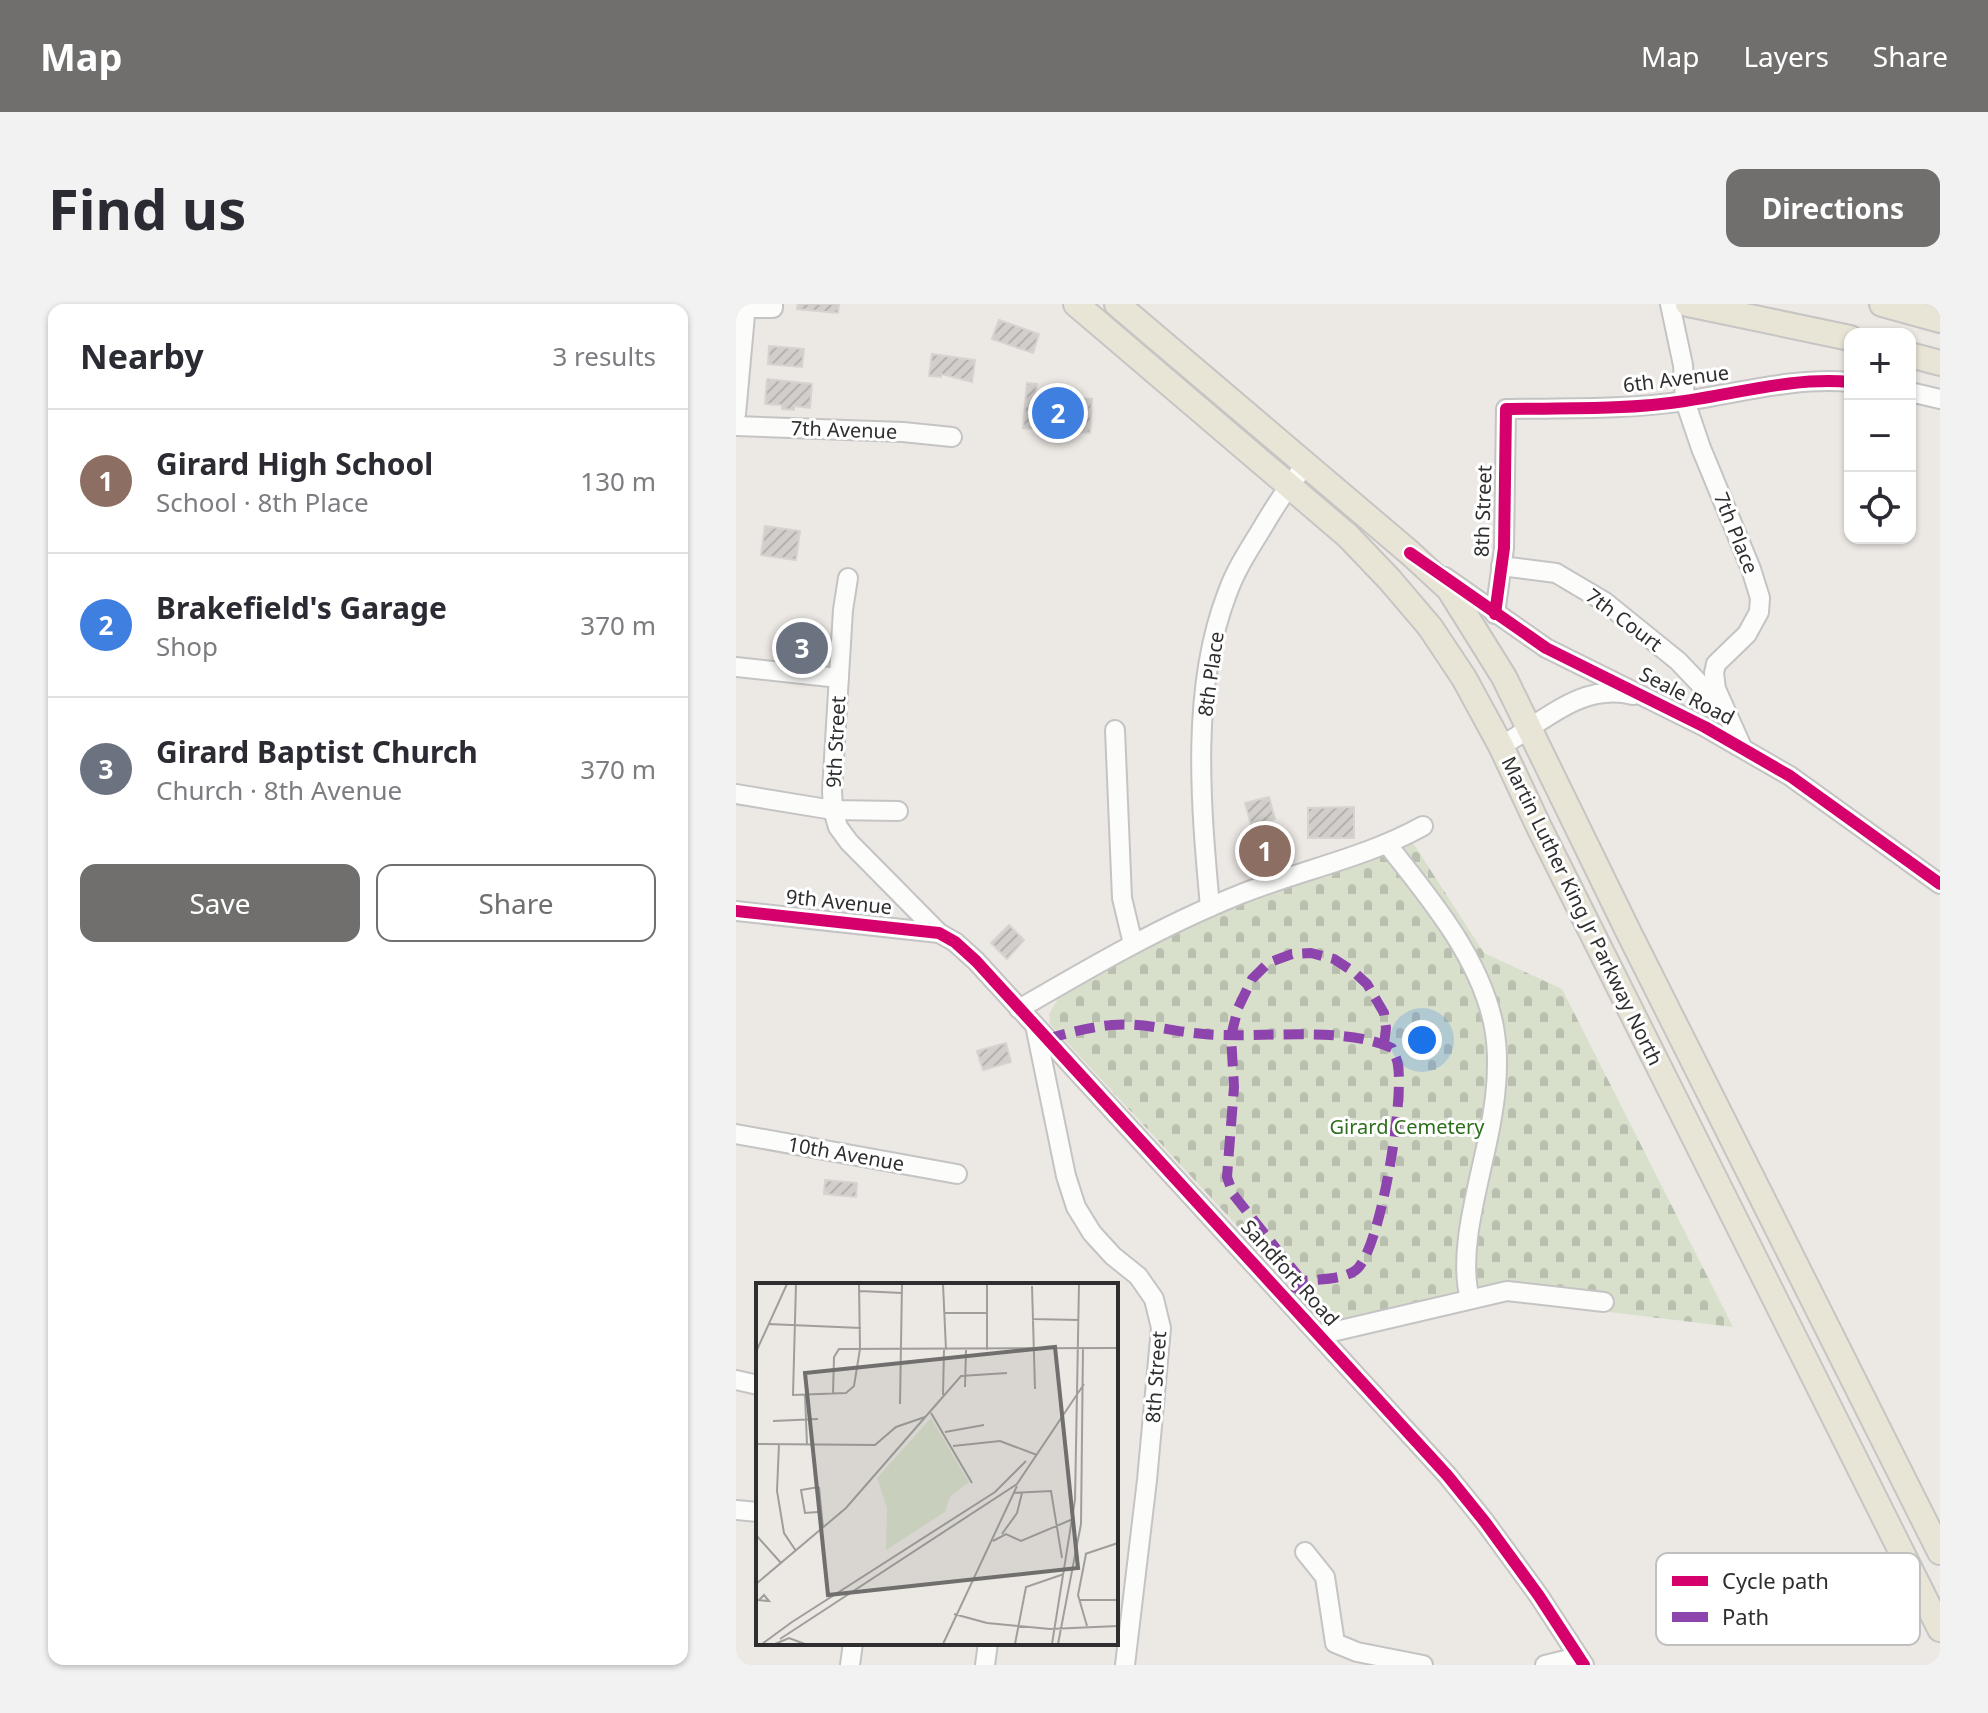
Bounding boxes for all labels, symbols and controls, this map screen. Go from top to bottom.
text: Map [40,30,123,82]
text: Map [1641,37,1699,75]
text: Layers [1743,37,1829,75]
text: Share [1873,37,1948,75]
button: Directions [1726,169,1940,247]
text: Find us [48,170,246,246]
map controls [1844,328,1916,544]
button: + [1844,328,1916,400]
text: Nearby [80,333,204,379]
text: 3 results [552,338,656,374]
street label: 6th Avenue [1621,359,1730,398]
pin: 2 [1032,383,1084,443]
button: − [1844,400,1916,472]
street label: 7th Avenue [790,414,898,445]
text: Girard High School [156,443,433,484]
text: 1 [99,463,113,499]
text: 130 m [580,463,656,499]
street label: 8th Street [1467,465,1498,557]
button: locate [1844,472,1916,544]
text: School · 8th Place [156,484,369,520]
street label: 7th Place [1708,488,1765,578]
street label: 7th Court [1581,582,1668,657]
text: Brakefield's Garage [156,587,447,628]
text: 2 [99,607,113,643]
text: 370 m [580,607,656,643]
pin: 3 [776,618,828,678]
text: Shop [156,628,218,664]
street label: 8th Place [1191,630,1230,718]
street label: Seale Road [1635,660,1739,731]
street label: 9th Street [820,695,851,789]
text: Girard Baptist Church [156,731,478,772]
text: 3 [99,751,113,787]
text: 370 m [580,751,656,787]
street label: Martin Luther King Jr Parkway North [1496,752,1669,1070]
text: Church · 8th Avenue [156,772,402,808]
pin: 1 [1239,821,1291,881]
button: Save [80,864,360,942]
button: Share [376,864,656,942]
street label: 9th Avenue [785,883,893,920]
your location [1402,1020,1442,1060]
park label: Girard Cemetery [1329,1113,1485,1140]
street label: 10th Avenue [786,1130,906,1177]
street label: Sandfort Road [1235,1214,1345,1332]
inset map [756,1283,1118,1645]
street label: 8th Street [1139,1330,1172,1424]
legend [1656,1553,1920,1645]
text: Cycle path [1722,1565,1829,1595]
text: Path [1722,1601,1769,1631]

